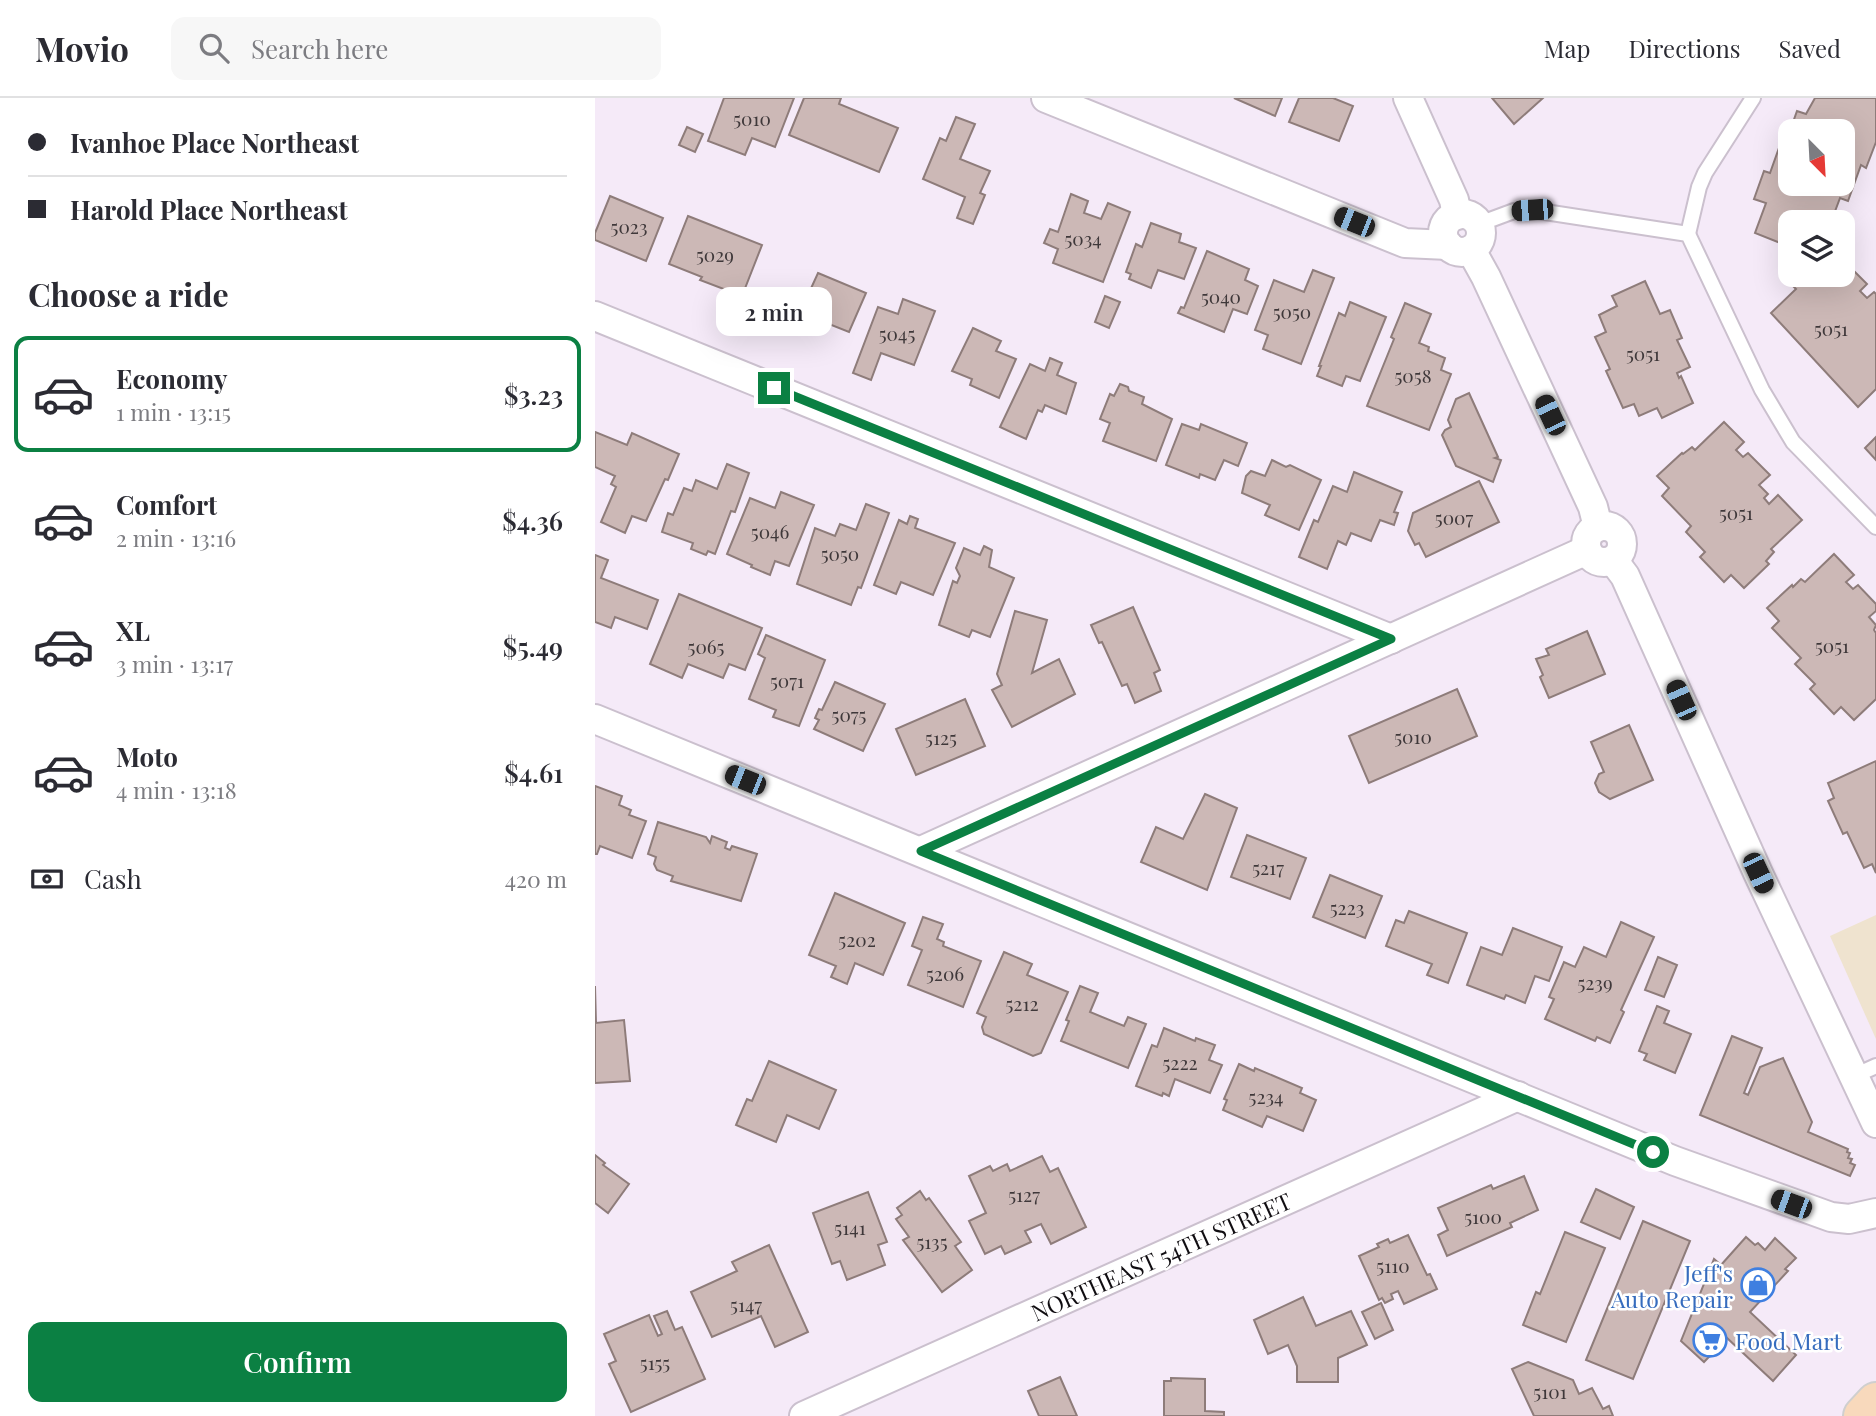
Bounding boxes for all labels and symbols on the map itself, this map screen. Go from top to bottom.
house number: 5010 [733,105,771,131]
north arrow [1778,119,1855,196]
car [1511,198,1554,222]
car [1331,204,1378,240]
house number: 5023 [611,213,647,239]
house number: 5034 [1064,225,1102,251]
house number: 5029 [696,241,734,267]
house number: 5040 [1201,283,1241,309]
callout: 2 min [716,286,832,336]
house number: 5050 [1273,298,1311,324]
house number: 5051 [1814,315,1848,341]
house number: 5045 [879,320,915,346]
house number: 5051 [1626,340,1660,366]
house number: 5058 [1394,362,1432,388]
route end [758,372,790,404]
car [1532,392,1569,438]
house number: 5051 [1719,499,1753,525]
house number: 5007 [1435,504,1473,530]
house number: 5046 [751,518,789,544]
house number: 5050 [821,540,859,566]
house number: 5051 [1815,632,1849,658]
house number: 5065 [688,633,725,659]
house number: 5071 [770,667,804,693]
car [1663,677,1700,723]
house number: 5075 [832,701,867,727]
house number: 5010 [1394,723,1432,749]
house number: 5125 [925,724,957,750]
car [722,762,769,798]
car [1740,850,1777,896]
house number: 5217 [1252,854,1284,880]
house number: 5223 [1330,894,1364,920]
house number: 5202 [838,926,876,952]
house number: 5206 [926,960,964,986]
house number: 5239 [1577,969,1613,995]
house number: 5212 [1005,990,1039,1016]
house number: 5222 [1162,1049,1198,1075]
house number: 5234 [1249,1083,1283,1109]
route start [1637,1136,1669,1168]
house number: 5127 [1008,1181,1040,1207]
street label: NORTHEAST 54TH STREET [1026,1184,1296,1328]
car [1768,1187,1815,1221]
house number: 5100 [1464,1203,1502,1229]
house number: 5141 [834,1214,866,1240]
house number: 5135 [916,1228,948,1254]
house number: 5110 [1376,1252,1410,1278]
place label: Jeff's Auto Repair [1610,1257,1733,1314]
shop icon: Jeff's Auto Repair [1739,1266,1777,1304]
house number: 5147 [730,1291,762,1317]
supermarket icon: Food Mart [1691,1321,1729,1359]
place label: Food Mart [1735,1325,1842,1356]
house number: 5155 [640,1349,670,1375]
house number: 5101 [1533,1378,1567,1404]

